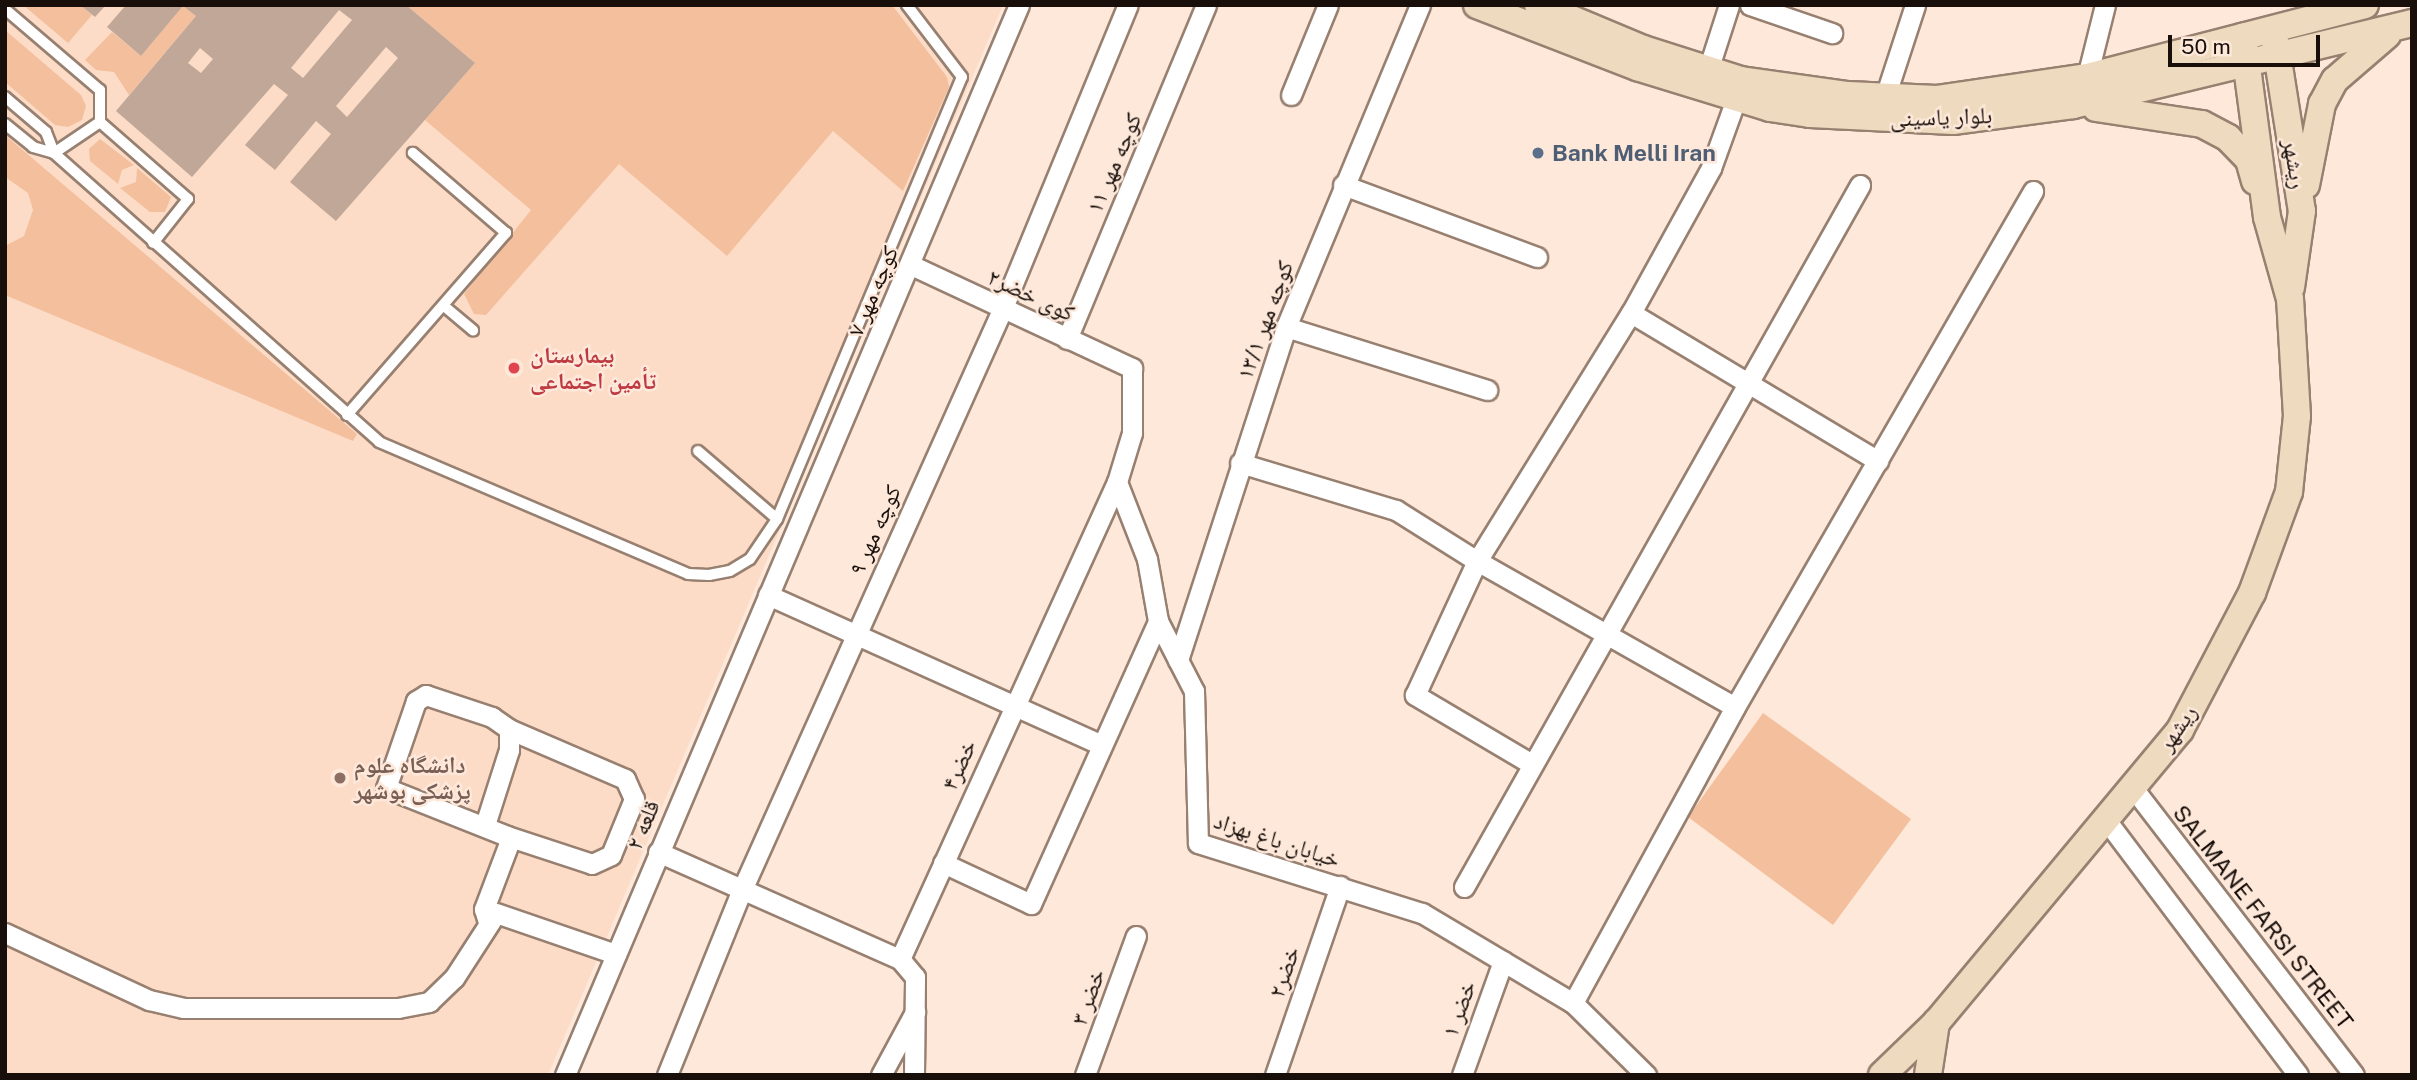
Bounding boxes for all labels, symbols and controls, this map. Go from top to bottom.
scale bar [2172,21,2324,65]
text: 50 m [2181,34,2231,59]
street label: بلوار یاسینی [1889,101,1993,133]
street label: کوچه مهر ۱۱ [1081,109,1147,217]
street label: ریشهر [2277,137,2313,191]
place label: Bank Melli Iran [1552,139,1716,167]
marker: Bank Melli Iran [1530,145,1546,161]
street label: کوچه مهر ۷ [842,242,904,340]
street label: کوچه مهر ۱۳/۱ [1231,257,1299,383]
street label: کوی خضر۲ [983,263,1079,327]
place label: بیمارستان تأمین اجتماعی [530,341,656,395]
marker: بیمارستان تأمین اجتماعی [504,358,524,378]
street label: کوچه مهر ۹ [843,481,907,579]
street label: ریشهر [2152,700,2202,756]
street label: خضر۴ [936,736,982,794]
place label: دانشگاه علوم پزشکی بوشهر [354,751,471,805]
marker: دانشگاه علوم پزشکی بوشهر [332,770,348,786]
street label: قلعه ۲ [620,796,666,854]
street label: SALMANE FARSI STREET [2167,800,2359,1034]
street label: خیابان باغ بهزاد [1210,807,1344,873]
street label: خضر۲ [1262,943,1306,1001]
street label: خضر ۳ [1065,965,1111,1029]
street label: خضر ۱ [1436,977,1482,1041]

